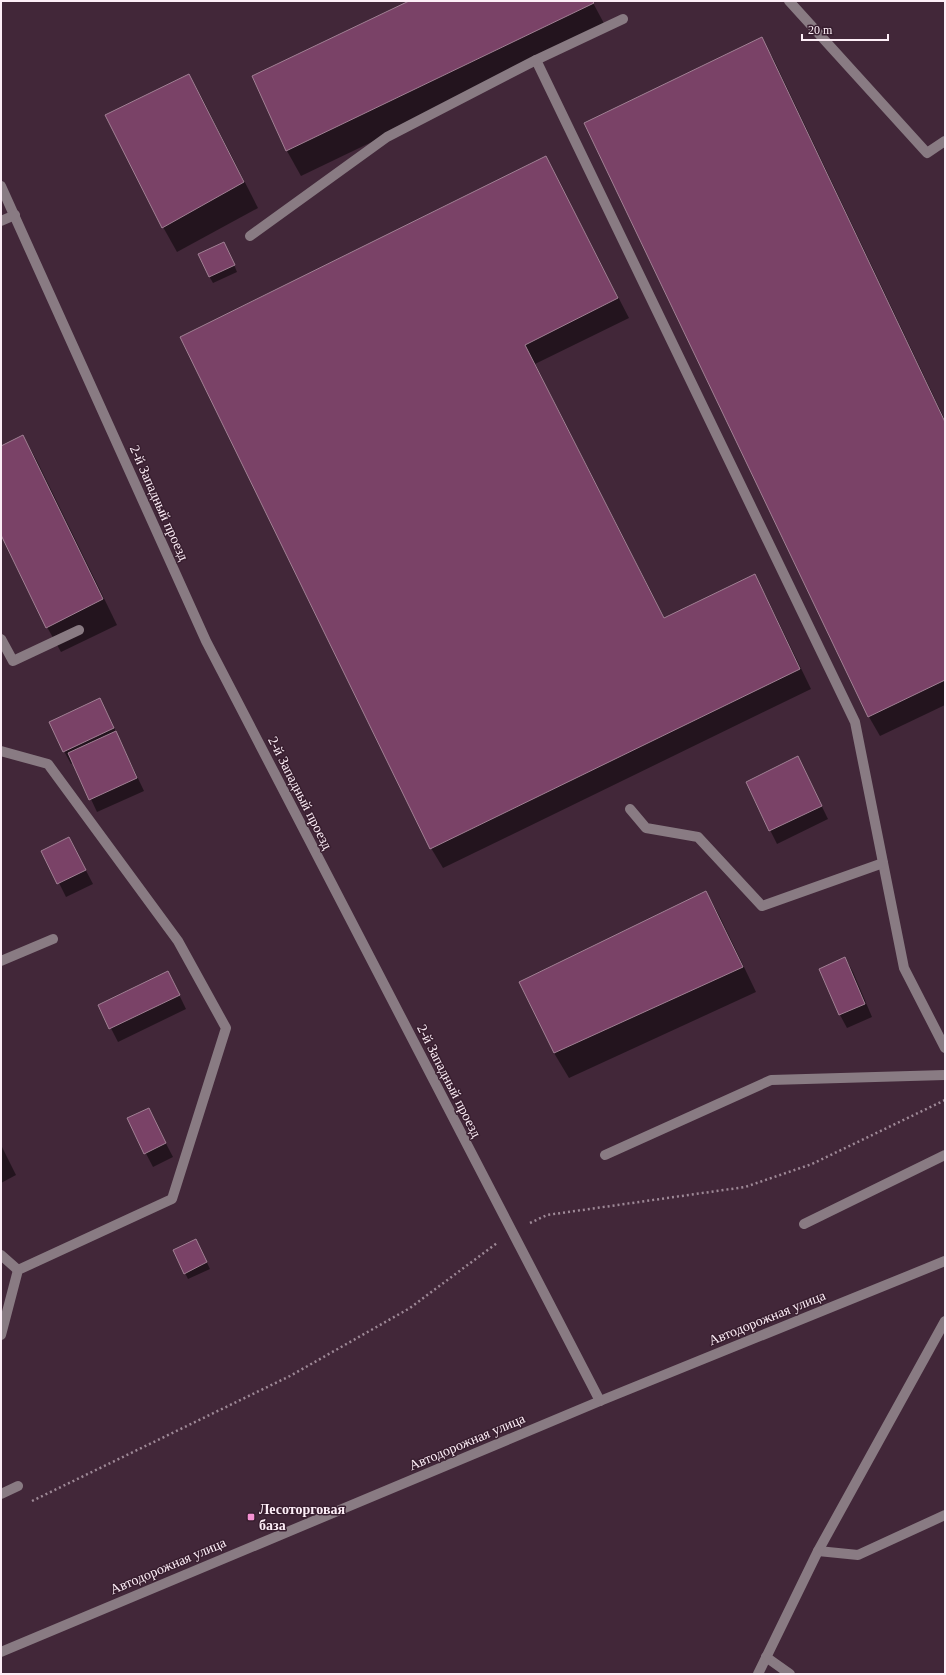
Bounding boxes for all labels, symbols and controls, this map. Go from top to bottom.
scale bar [802,16,888,42]
text: 20 m [808,23,833,37]
street label: 2-й Западный проезд [127,443,191,563]
street label: 2-й Западный проезд [265,734,335,852]
street label: 2-й Западный проезд [414,1022,484,1140]
street label: Автодорожная улица [706,1287,828,1348]
street label: Автодорожная улица [407,1410,528,1473]
place label: Лесоторговая база [259,1502,345,1533]
marker: Лесоторговая база [246,1512,256,1522]
street label: Автодорожная улица [108,1534,229,1597]

